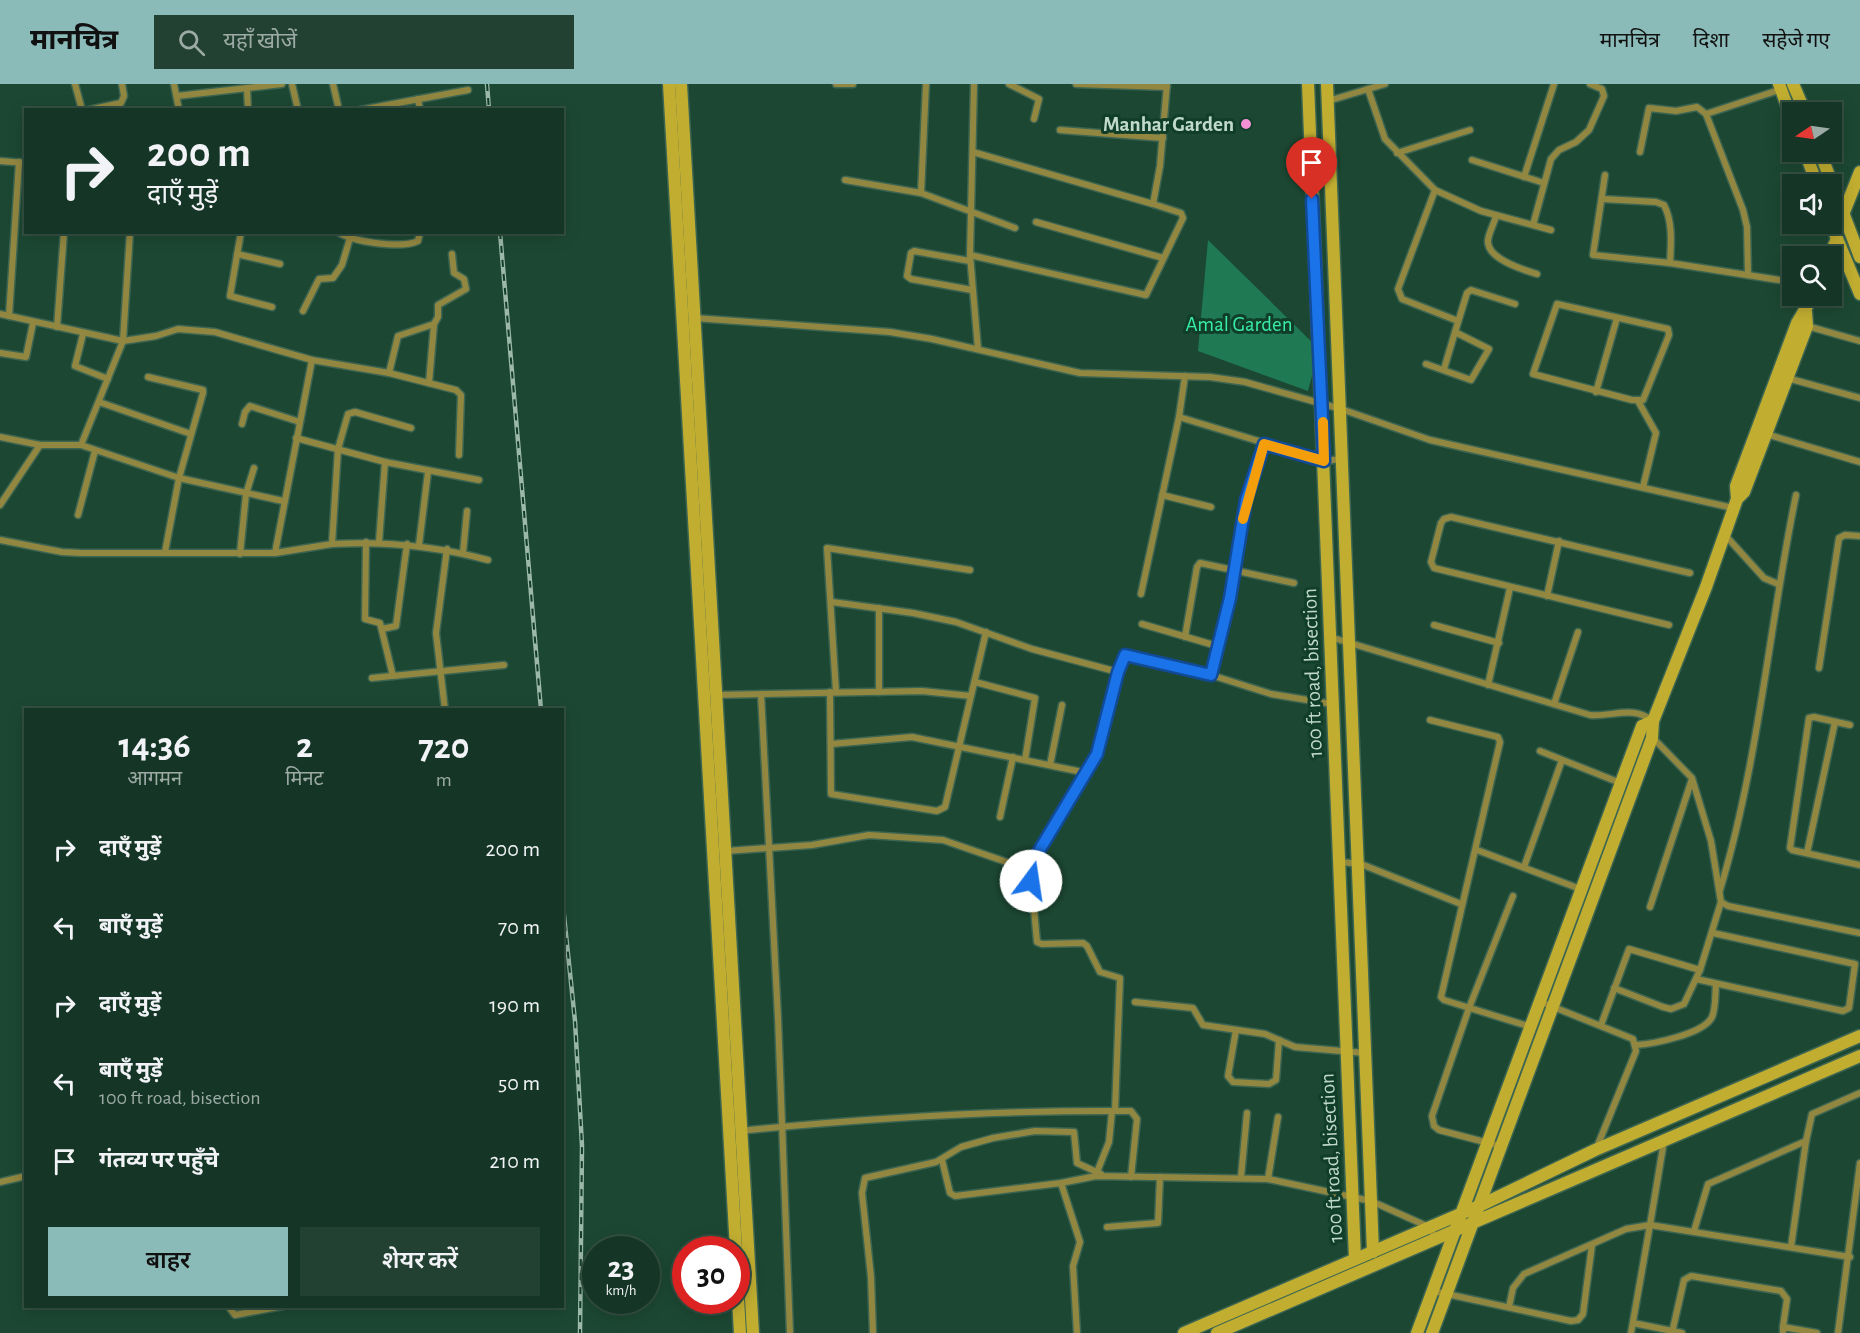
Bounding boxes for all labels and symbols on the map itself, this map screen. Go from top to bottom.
north arrow [1782,102,1842,162]
place label: Manhar Garden [1103,114,1234,135]
marker: Manhar Garden [1239,117,1253,131]
pin [1286,137,1337,199]
park label: Amal Garden [1185,314,1293,335]
street label: 100 ft road, bisection [1299,588,1326,758]
position arrow [999,849,1063,913]
street label: 100 ft road, bisection [1317,1073,1346,1243]
speed limit sign: 30 [672,1236,750,1314]

